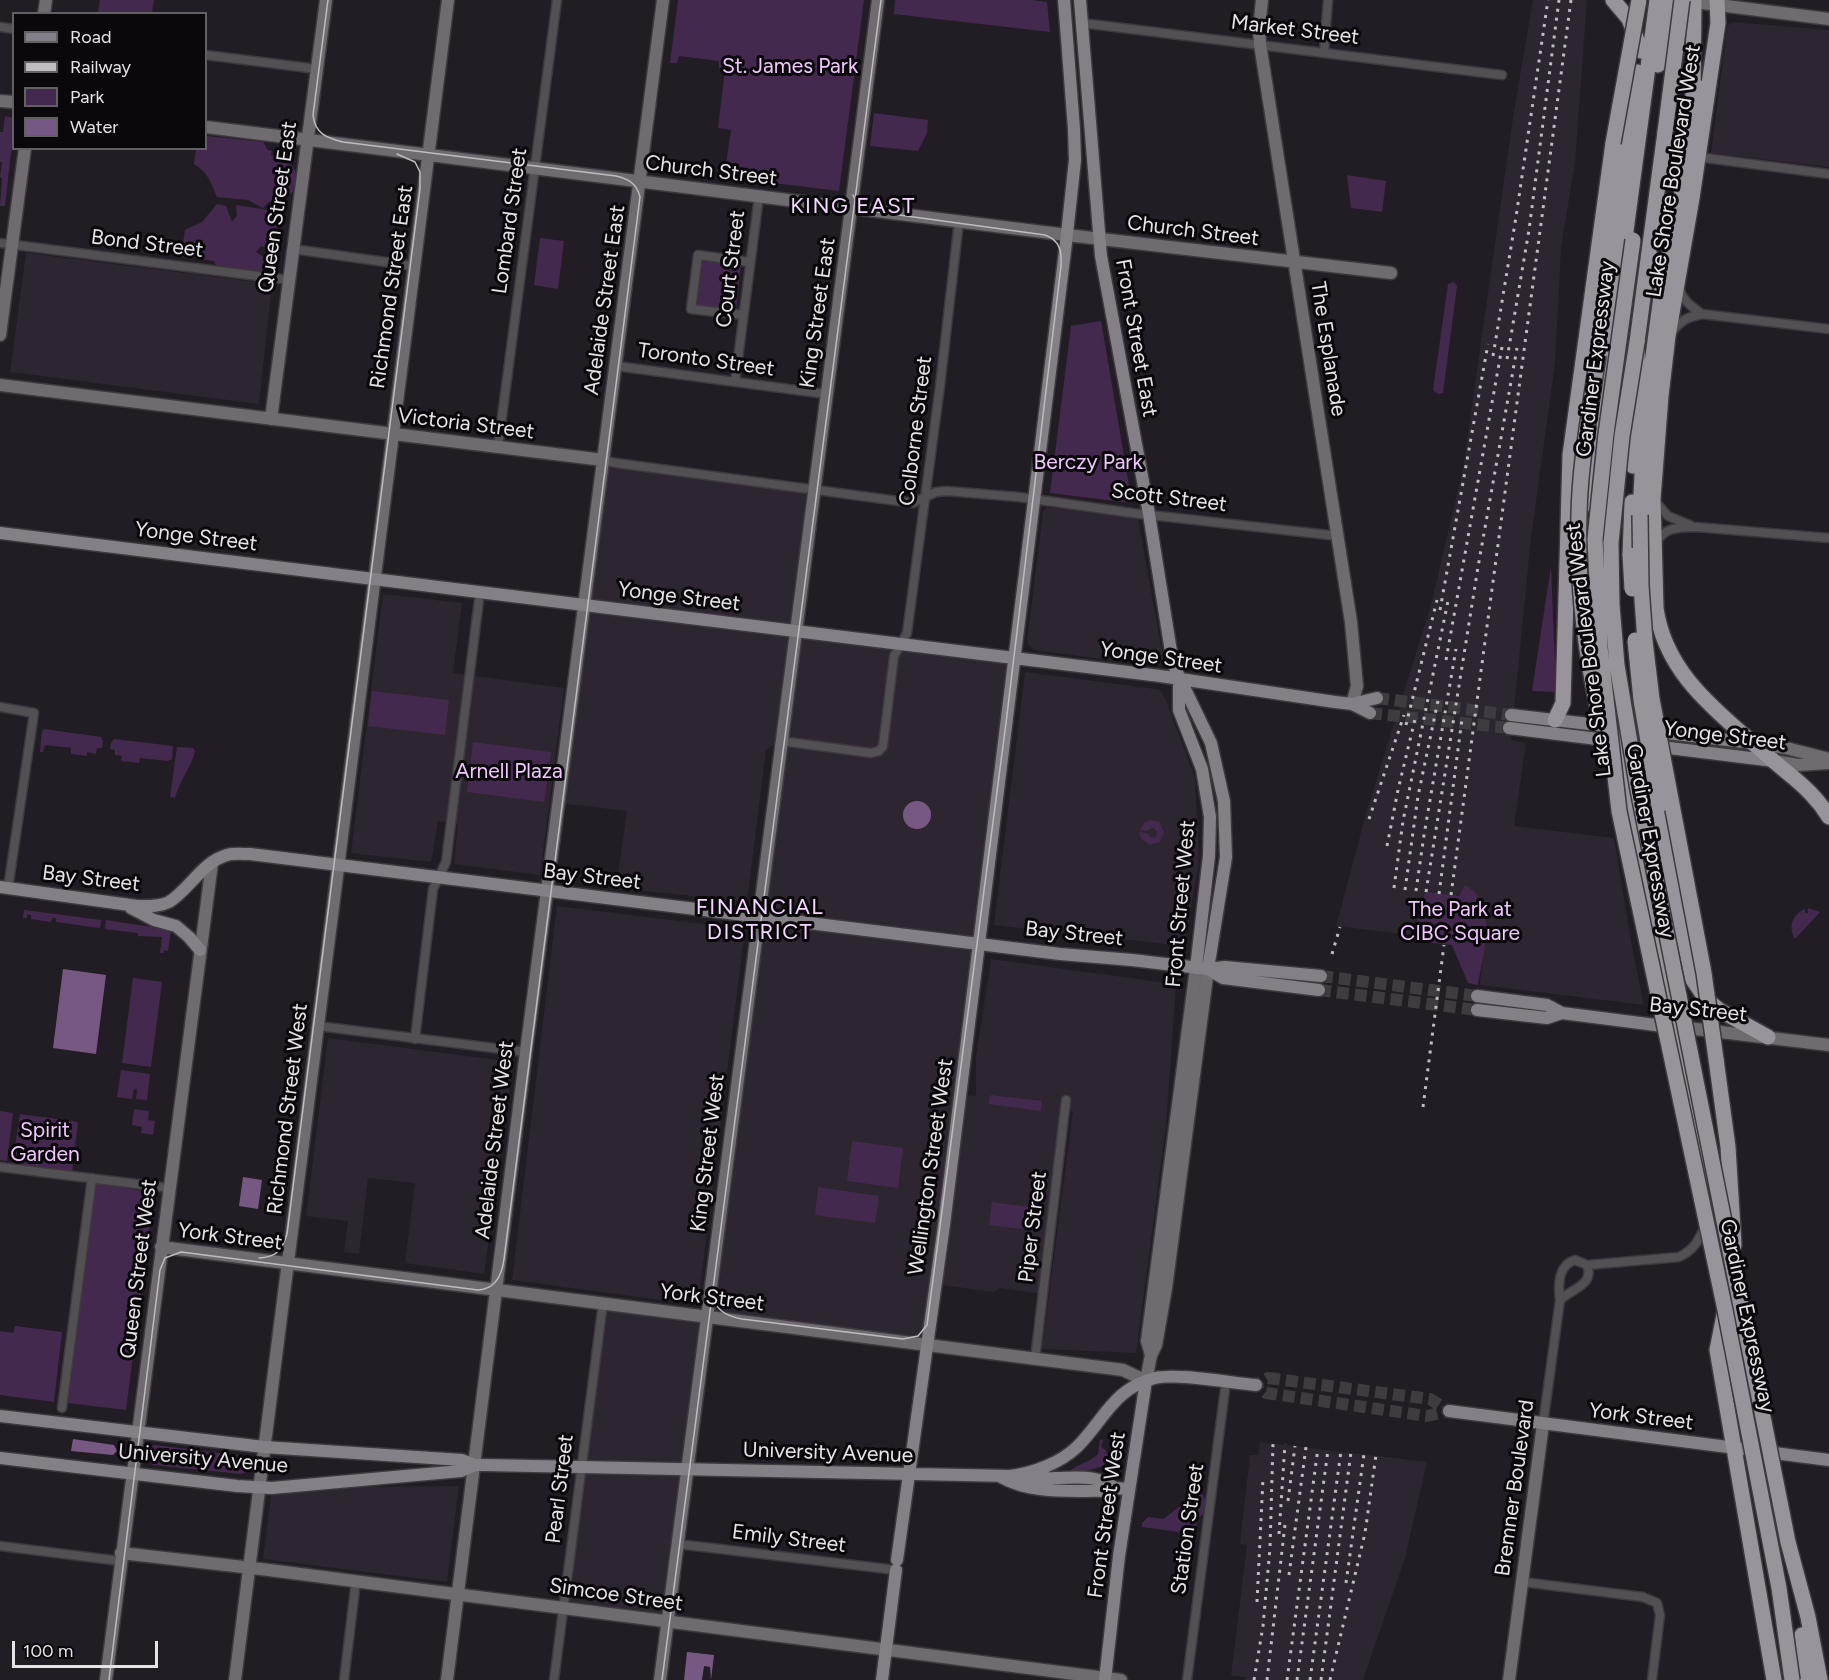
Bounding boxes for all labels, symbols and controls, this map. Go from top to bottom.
street label: Market Street [1229,10,1361,50]
legend [12,12,207,150]
text: Road [70,26,111,48]
street label: Lake Shore Boulevard West [1642,43,1706,299]
park label: St. James Park [722,54,858,80]
text: Railway [70,56,131,78]
text: Park [70,86,104,108]
text: Water [70,116,118,138]
street label: Queen Street East [253,120,303,294]
street label: Lombard Street [487,146,533,296]
street label: Church Street [644,150,778,192]
street label: Richmond Street East [365,184,419,390]
district label: KING EAST [790,194,916,220]
street label: Adelaide Street East [579,203,631,397]
street label: Court Street [711,209,751,329]
street label: Church Street [1126,210,1260,252]
street label: Bond Street [89,225,205,263]
street label: King Street East [795,236,841,390]
street label: Front Street East [1110,257,1162,419]
street label: Gardiner Expressway [1571,260,1621,458]
street label: The Esplanade [1305,280,1351,418]
street label: Toronto Street [636,338,776,382]
street label: Colborne Street [894,355,938,507]
street label: Victoria Street [396,403,536,445]
park label: Berczy Park [1033,450,1143,476]
street label: Scott Street [1110,478,1228,518]
street label: Yonge Street [133,517,259,557]
street label: Lake Shore Boulevard West [1561,522,1617,778]
street label: Yonge Street [616,577,742,617]
street label: Yonge Street [1098,637,1224,679]
street label: Yonge Street [1662,716,1788,756]
street label: Gardiner Expressway [1620,742,1680,940]
park label: Arnell Plaza [455,759,563,785]
street label: Front Street West [1161,819,1201,989]
street label: Bay Street [542,858,642,896]
street label: Bay Street [41,860,141,898]
district label: FINANCIAL DISTRICT [696,895,824,946]
park label: The Park at CIBC Square [1400,897,1520,947]
street label: Bay Street [1024,916,1124,952]
street label: Bay Street [1648,992,1748,1028]
street label: Richmond Street West [263,1002,313,1216]
street label: Adelaide Street West [470,1039,520,1241]
street label: Wellington Street West [903,1057,959,1277]
street label: King Street West [686,1072,730,1234]
park label: Spirit Garden [10,1118,80,1168]
street label: Piper Street [1014,1170,1052,1284]
street label: Queen Street West [116,1178,162,1360]
street label: Gardiner Expressway [1714,1217,1780,1415]
street label: York Street [176,1218,284,1256]
street label: York Street [658,1279,766,1317]
street label: Bremner Boulevard [1490,1398,1540,1578]
street label: York Street [1587,1398,1695,1436]
street label: Front Street West [1083,1430,1131,1600]
street label: Pearl Street [541,1433,579,1545]
street label: University Avenue [742,1437,914,1469]
street label: University Avenue [117,1439,289,1479]
street label: Station Street [1166,1462,1210,1596]
street label: Emily Street [730,1519,848,1559]
street label: Simcoe Street [548,1573,684,1617]
scale bar [15,1629,160,1667]
text: 100 m [23,1640,73,1662]

